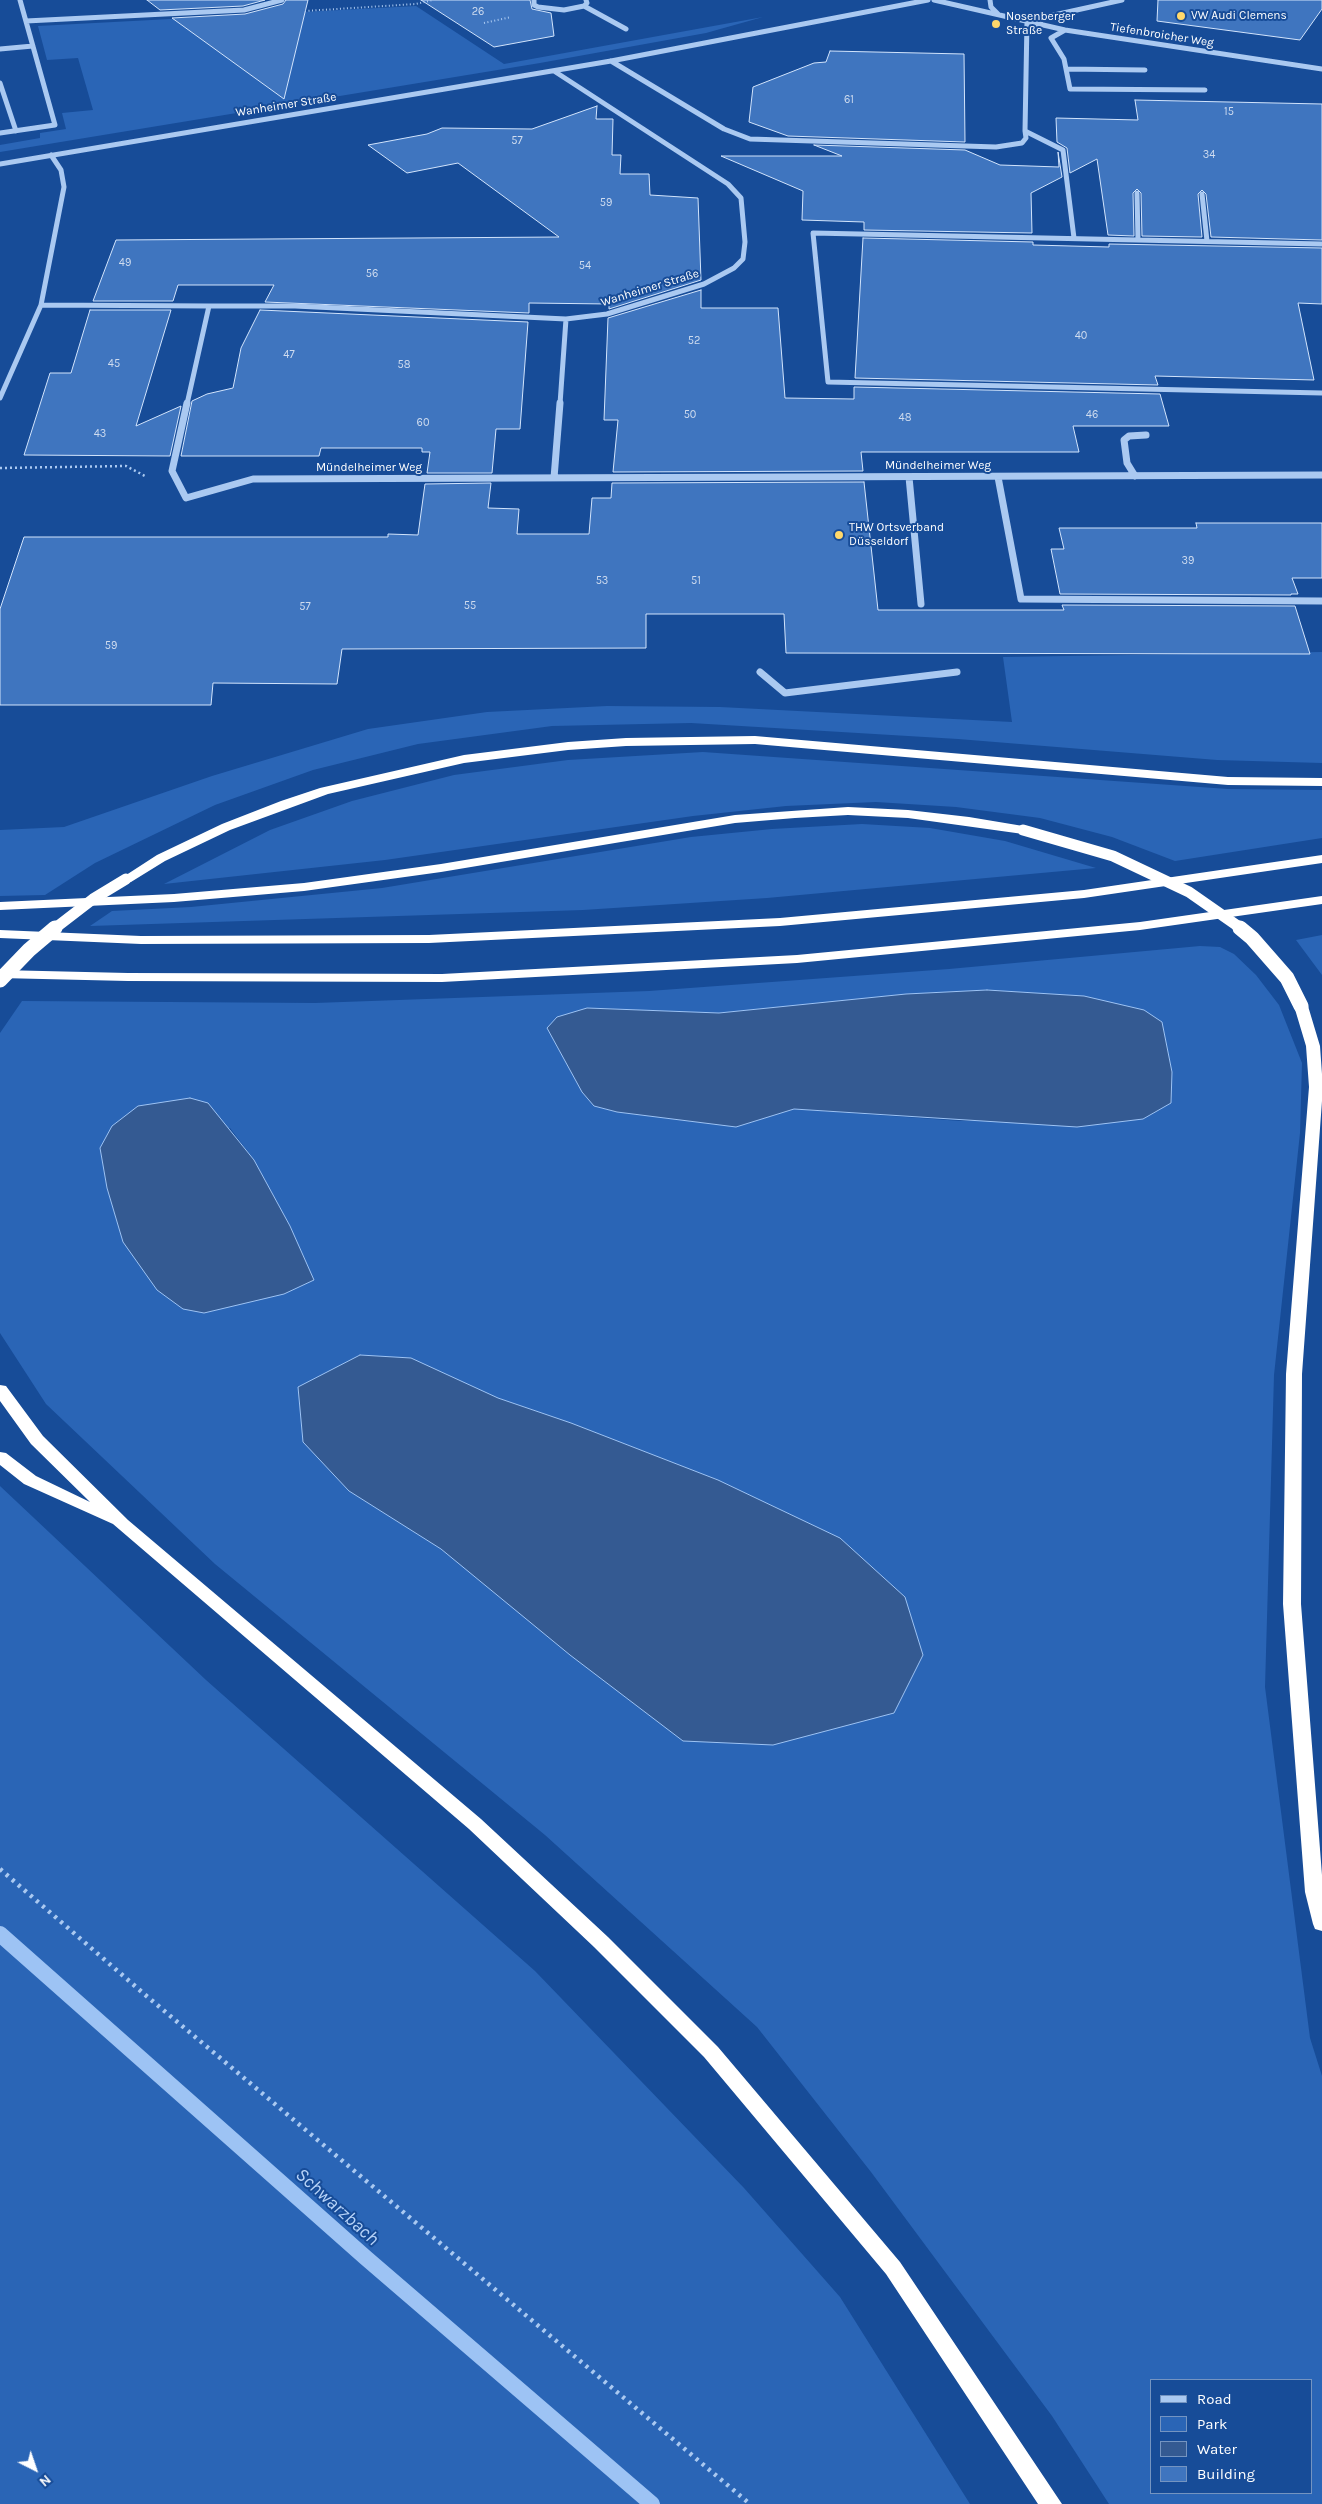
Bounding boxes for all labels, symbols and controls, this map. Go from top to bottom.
house number: 26 [472,5,484,19]
place label: VW Audi Clemens [1191,9,1287,23]
place label: Nosenberger Straße [1006,10,1075,38]
marker: VW Audi Clemens [1175,10,1187,22]
marker: Nosenberger Straße [990,18,1002,30]
street label: Tiefenbroicher Weg [1109,20,1215,50]
street label: Wanheimer Straße [235,90,337,120]
house number: 61 [844,93,854,107]
house number: 15 [1224,105,1234,119]
house number: 57 [511,134,523,148]
house number: 34 [1203,148,1215,162]
house number: 59 [600,196,612,210]
house number: 49 [119,256,131,270]
house number: 54 [579,259,591,273]
street label: Wanheimer Straße [599,266,701,310]
house number: 56 [366,267,378,281]
house number: 40 [1075,329,1087,343]
house number: 52 [688,334,700,348]
house number: 47 [283,348,295,362]
house number: 45 [108,357,120,371]
house number: 58 [398,358,410,372]
house number: 50 [684,408,696,422]
house number: 46 [1086,408,1098,422]
house number: 48 [899,411,911,425]
house number: 60 [417,416,429,430]
house number: 43 [94,427,106,441]
street label: Mündelheimer Weg [885,459,991,473]
street label: Mündelheimer Weg [316,461,422,475]
place label: THW Ortsverband Düsseldorf [849,521,944,549]
marker: THW Ortsverband Düsseldorf [833,529,845,541]
house number: 39 [1182,554,1194,568]
house number: 53 [596,574,608,588]
house number: 51 [691,574,701,588]
house number: 55 [464,599,476,613]
house number: 57 [299,600,311,614]
house number: 59 [105,639,117,653]
water label: Schwarzbach [290,2163,384,2251]
legend [1150,2379,1312,2494]
text: Road [1197,2390,1232,2408]
text: Park [1197,2415,1227,2433]
text: Water [1197,2440,1237,2458]
north arrow [10,2444,60,2494]
text: Building [1197,2465,1255,2483]
text: N [36,2471,55,2490]

